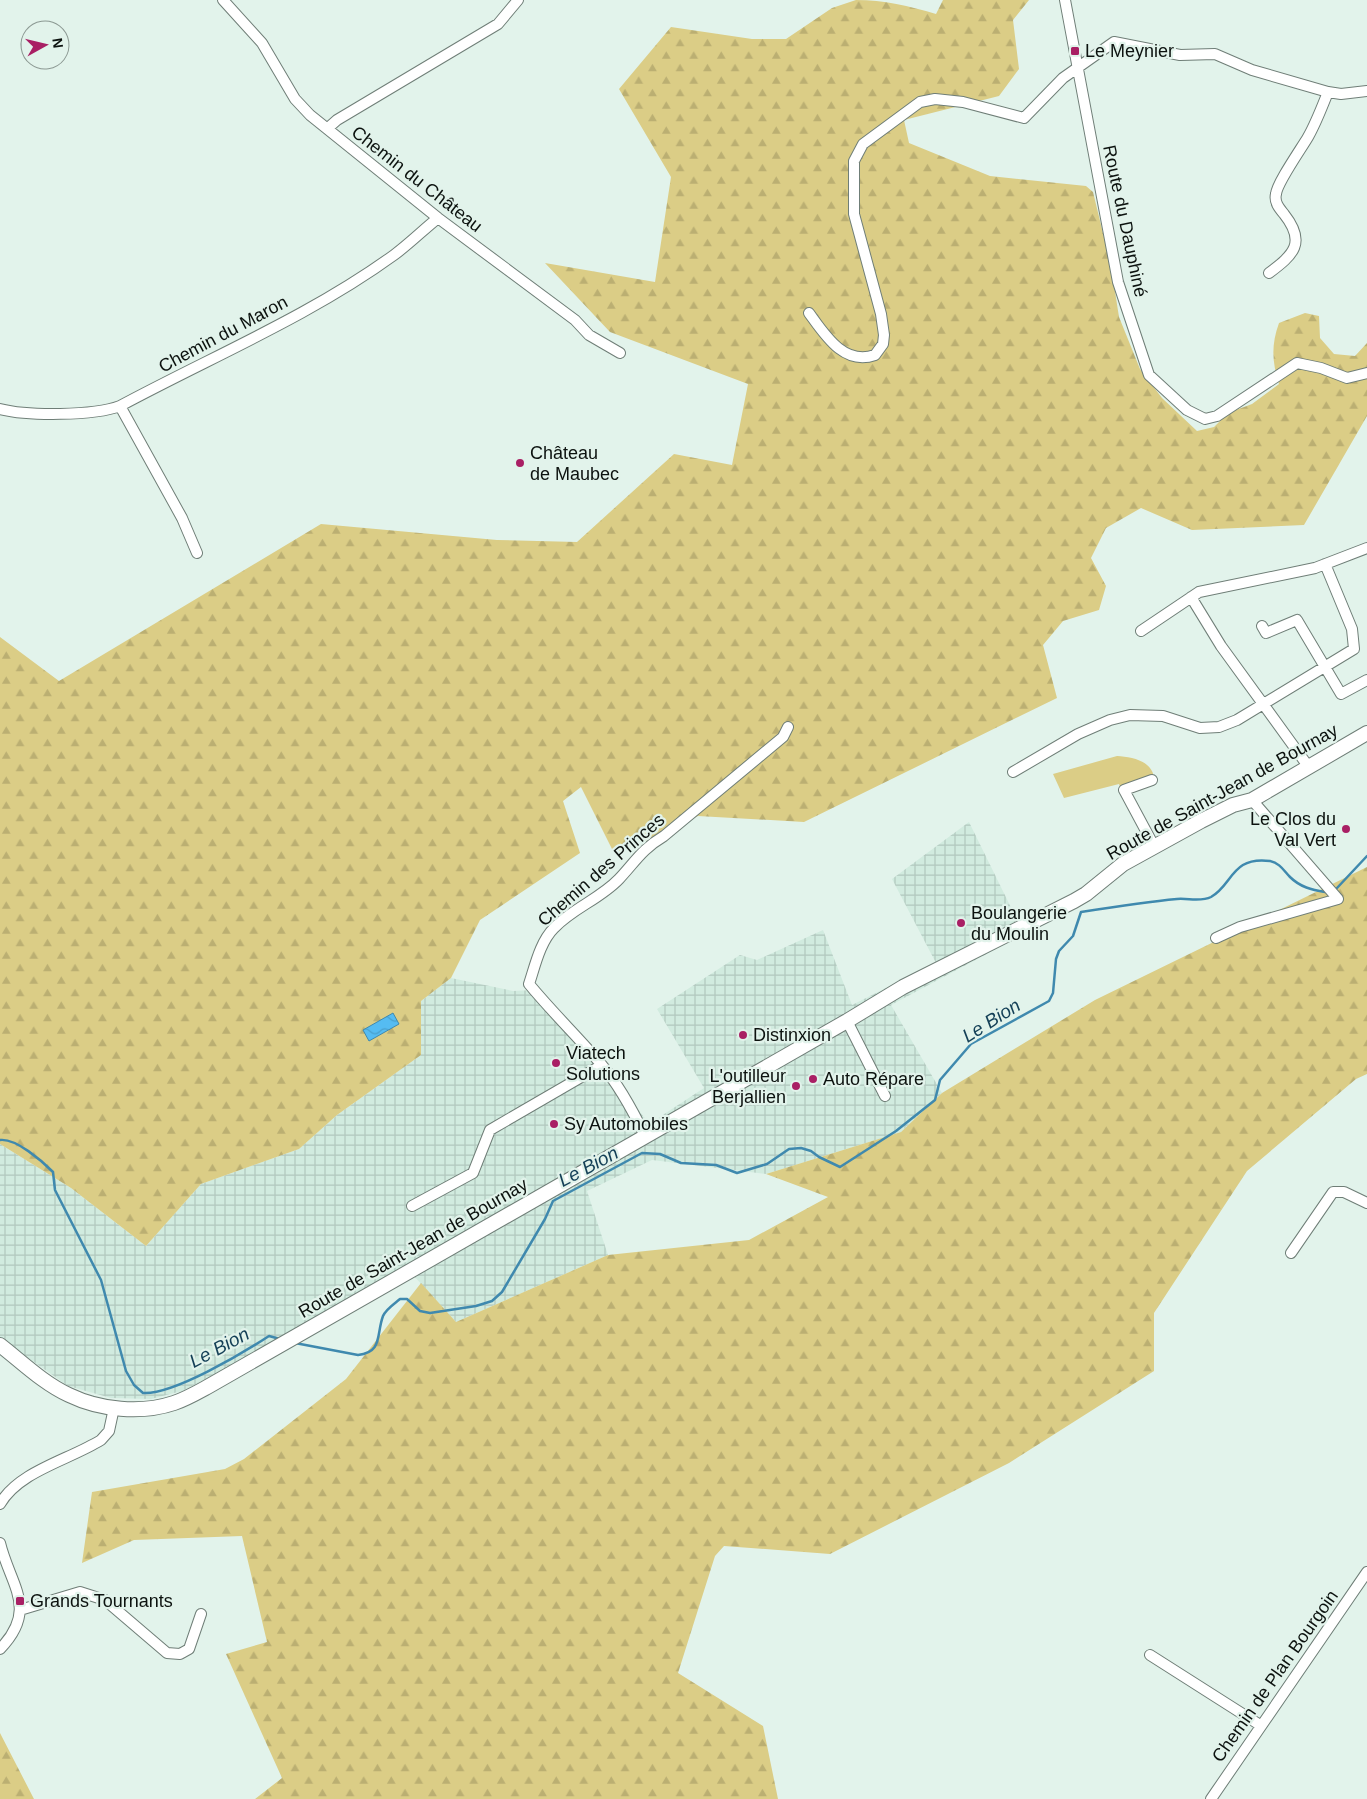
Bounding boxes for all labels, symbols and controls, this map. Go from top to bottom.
north arrow [20,20,70,70]
text: N [49,37,67,49]
place label: Le Meynier [1085,41,1174,61]
marker: Le Meynier [1069,45,1081,57]
street label: Chemin du Château [348,122,486,236]
street label: Route du Dauphiné [1099,143,1151,299]
street label: Chemin du Maron [155,292,291,376]
place label: Château de Maubec [530,443,619,484]
marker: Château de Maubec [514,457,526,469]
street label: Route de Saint-Jean de Bournay [1103,720,1341,864]
place label: Le Clos du Val Vert [1250,809,1336,850]
street label: Chemin des Princes [534,810,668,930]
marker: Le Clos du Val Vert [1340,823,1352,835]
place label: Boulangerie du Moulin [971,903,1067,944]
marker: Boulangerie du Moulin [955,917,967,929]
water label: Le Bion [958,994,1024,1046]
place label: Distinxion [753,1025,831,1045]
marker: Distinxion [737,1029,749,1041]
place label: Viatech Solutions [566,1043,640,1084]
marker: Viatech Solutions [550,1057,562,1069]
place label: L'outilleur Berjallien [710,1066,786,1107]
place label: Auto Répare [823,1069,924,1089]
marker: Auto Répare [807,1073,819,1085]
marker: L'outilleur Berjallien [790,1080,802,1092]
place label: Sy Automobiles [564,1114,688,1134]
marker: Sy Automobiles [548,1118,560,1130]
water label: Le Bion [555,1142,622,1191]
street label: Route de Saint-Jean de Bournay [295,1174,531,1322]
water label: Le Bion [186,1323,253,1372]
street label: Chemin de Plan Bourgoin [1208,1586,1342,1766]
place label: Grands Tournants [30,1591,173,1611]
marker: Grands Tournants [14,1595,26,1607]

